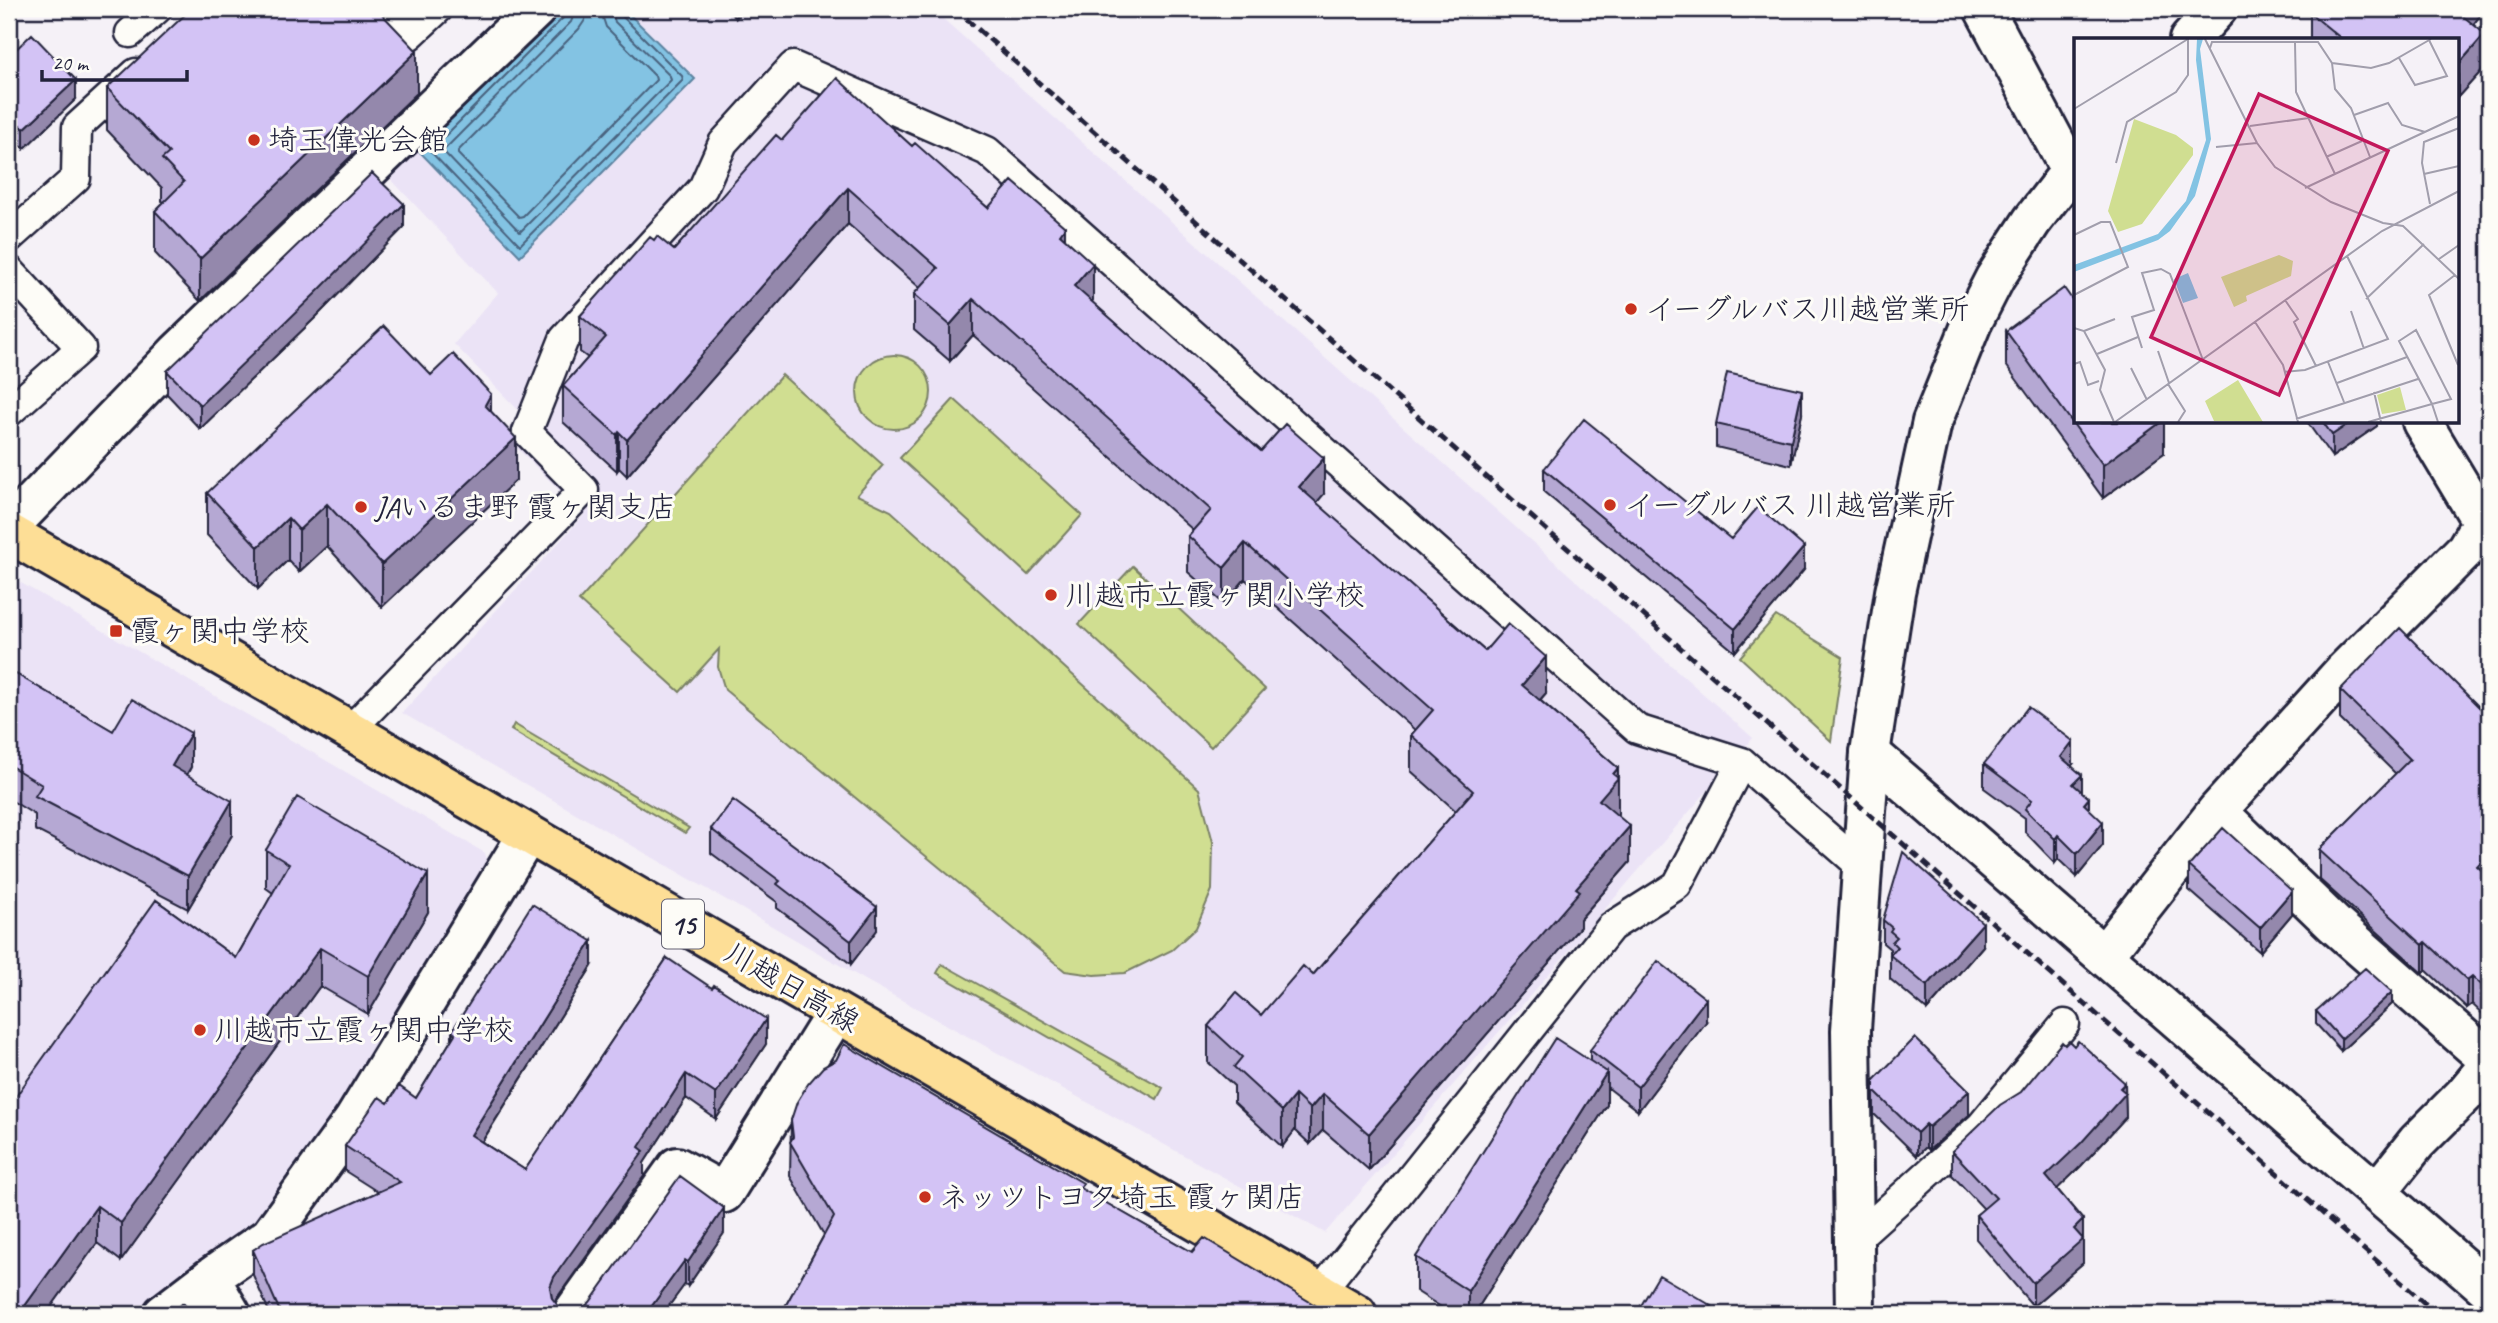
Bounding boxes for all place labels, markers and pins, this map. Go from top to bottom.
place label: 埼玉偉光会館 [268,121,448,159]
marker: 埼玉偉光会館 [246,132,262,148]
place label: イーグルバス川越営業所 [1645,290,1970,328]
marker: イーグルバス川越営業所 [1623,301,1639,317]
place label: イーグルバス 川越営業所 [1624,486,1956,524]
place label: JAいるま野 霞ヶ関支店 [373,488,677,526]
marker: イーグルバス 川越営業所 [1602,497,1618,513]
marker: JAいるま野 霞ヶ関支店 [353,499,369,515]
place label: 川越市立霞ヶ関小学校 [1065,576,1365,614]
marker: 川越市立霞ヶ関小学校 [1043,587,1059,603]
place label: 霞ヶ関中学校 [130,612,310,650]
marker: 霞ヶ関中学校 [108,623,124,639]
place label: 川越市立霞ヶ関中学校 [214,1011,514,1049]
marker: 川越市立霞ヶ関中学校 [192,1022,208,1038]
place label: ネッツトヨタ埼玉 霞ヶ関店 [939,1178,1305,1216]
marker: ネッツトヨタ埼玉 霞ヶ関店 [917,1189,933,1205]

